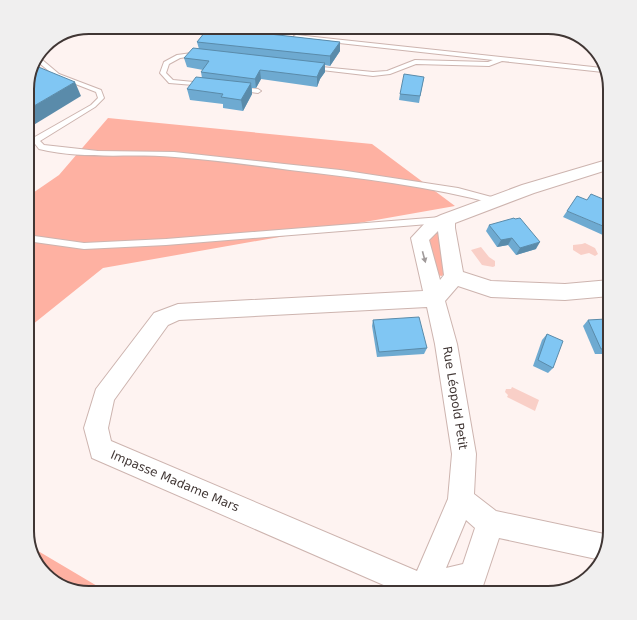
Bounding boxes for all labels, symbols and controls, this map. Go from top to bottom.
one-way arrow [422,250,428,263]
street label: Rue Léopold Petit [440,345,470,451]
street label: Impasse Madame Mars [109,448,241,514]

